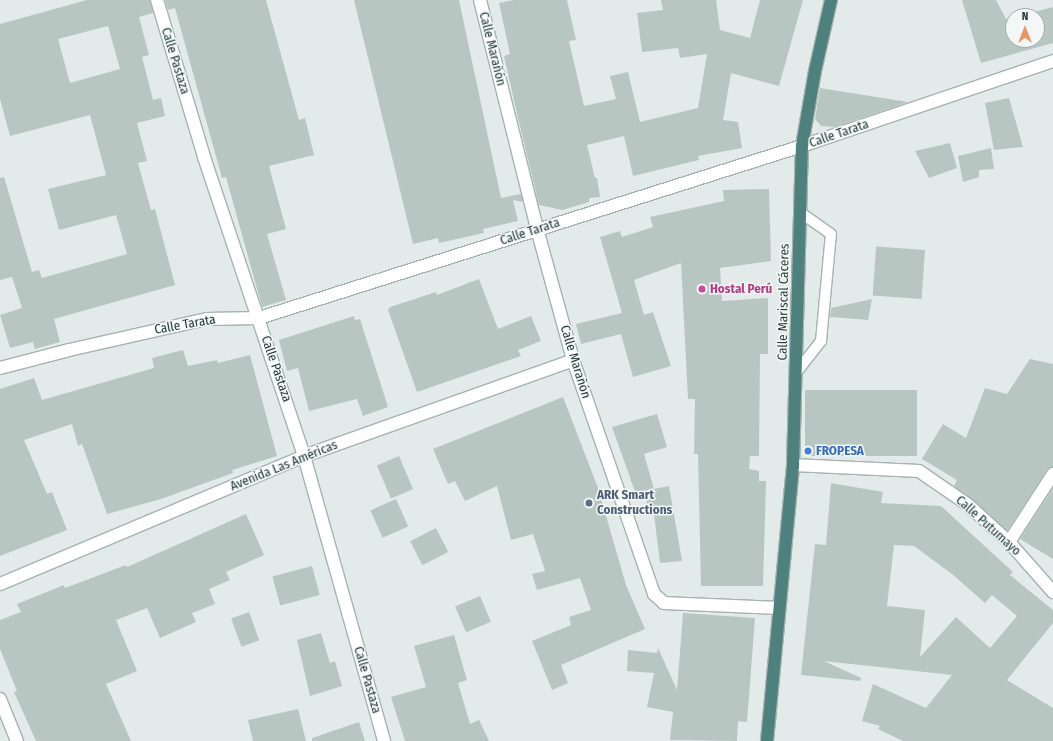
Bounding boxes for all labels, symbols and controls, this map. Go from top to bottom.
north arrow [1005,8,1045,48]
street label: Calle Marañón [475,10,509,88]
text: N [1022,10,1028,23]
street label: Calle Pastaza [157,26,193,96]
street label: Calle Tarata [807,117,871,151]
street label: Calle Tarata [498,215,562,249]
street label: Calle Mariscal Cáceres [775,243,793,361]
place label: Hostal Perú [710,281,772,297]
marker: Hostal Perú [697,284,707,294]
street label: Calle Tarata [153,312,217,338]
street label: Calle Marañón [556,324,594,400]
street label: Calle Pastaza [257,334,295,404]
street label: Avenida Las Américas [228,437,340,495]
place label: FROPESA [816,443,864,459]
marker: FROPESA [803,446,813,456]
place label: ARK Smart Constructions [597,488,672,519]
street label: Calle Putumayo [952,493,1024,559]
marker: ARK Smart Constructions [584,498,594,508]
street label: Calle Pastaza [350,645,384,715]

